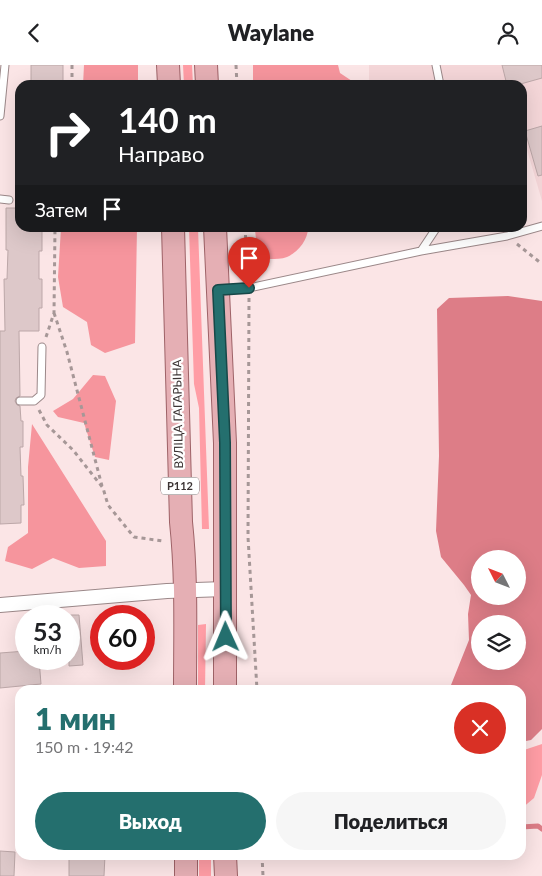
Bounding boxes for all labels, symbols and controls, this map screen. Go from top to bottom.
icon: back [20,19,48,47]
text: Waylane [228,19,314,46]
icon: person [494,19,522,47]
text: 140 m [118,98,217,140]
icon: right [35,100,100,165]
text: Направо [118,140,204,167]
icon: arrive [98,195,126,223]
text: Затем [35,198,88,221]
pin [228,237,270,288]
icon: arrive [235,244,263,272]
street label: ВУЛІЦА ГАГАРЫНА [169,358,186,469]
road number: Р112 [161,477,199,495]
north arrow [471,550,526,605]
map controls [471,550,526,670]
speed limit sign: 60 [90,605,155,670]
position arrow [199,610,251,662]
button: layers [471,615,526,670]
text: 53 [33,616,62,646]
text: km/h [33,642,62,657]
text: 1 мин [35,700,116,736]
button: close [454,702,506,754]
text: 150 m · 19:42 [35,737,134,756]
button: Выход [35,792,266,850]
button: Поделиться [276,792,506,850]

